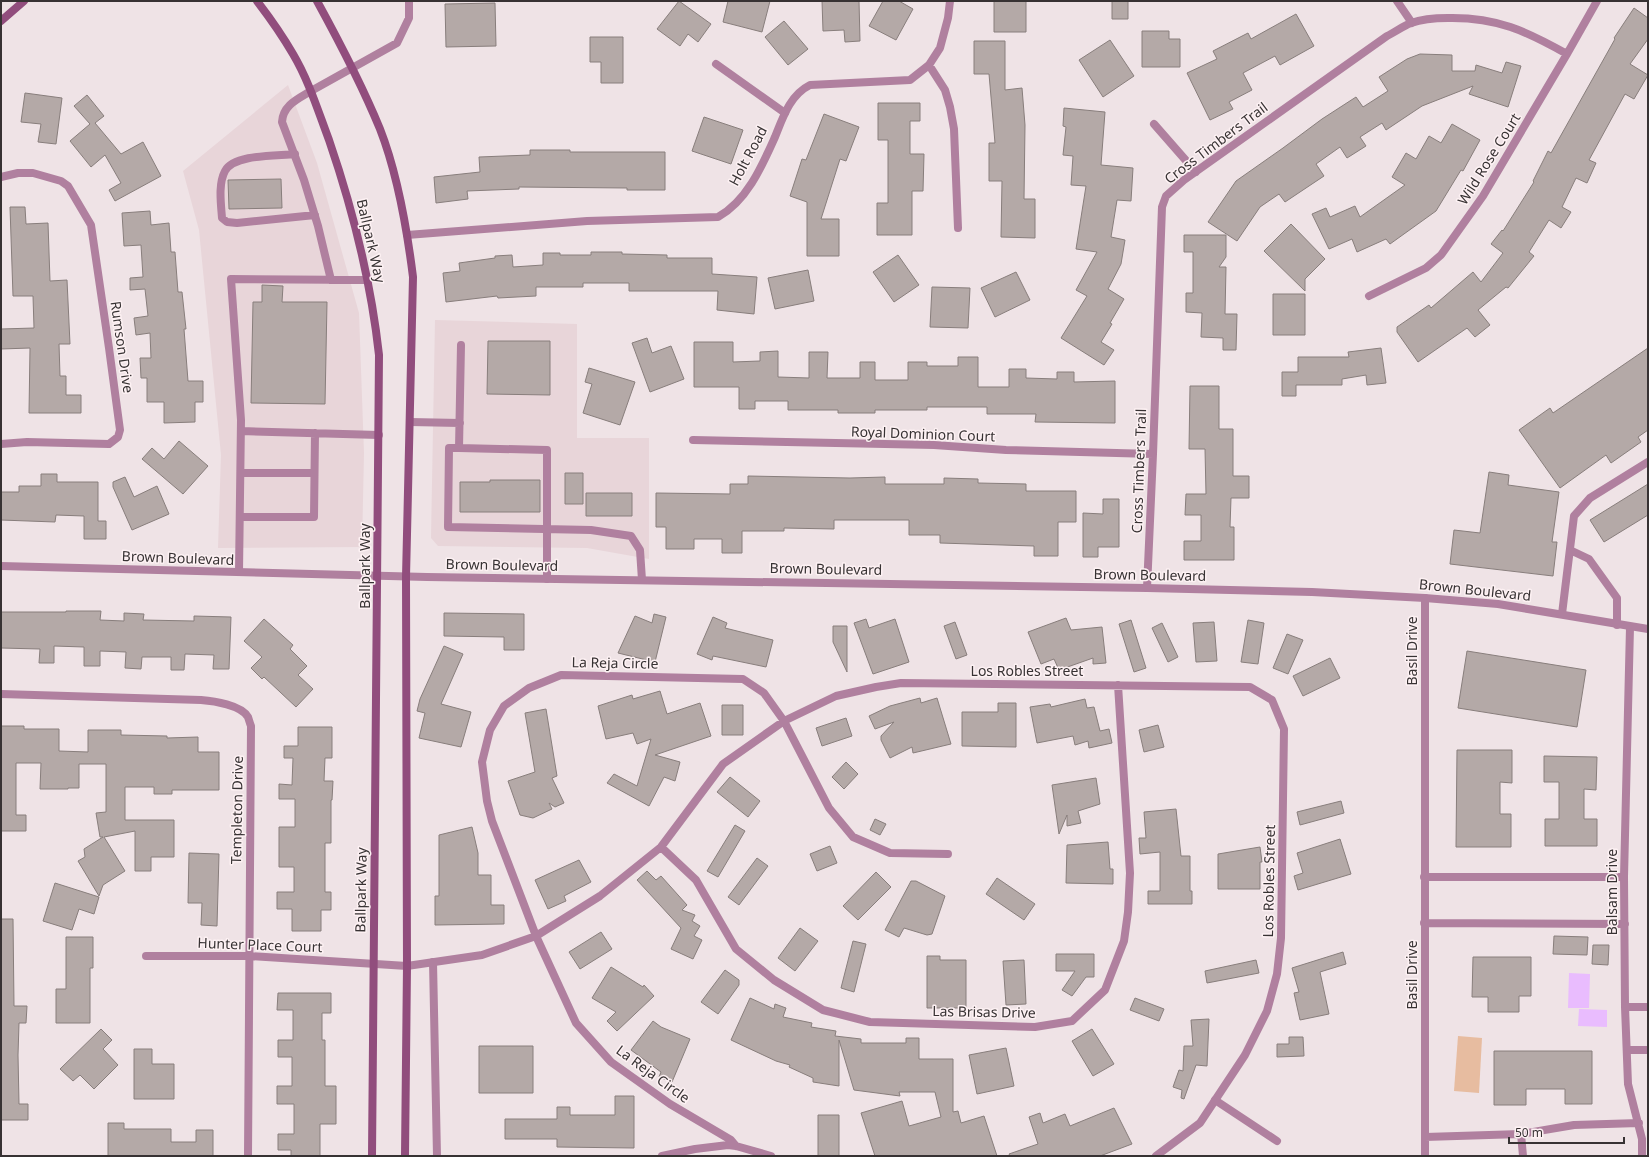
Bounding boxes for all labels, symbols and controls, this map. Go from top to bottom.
street label: Cross Timbers Trail [1160,98,1271,188]
street label: Wild Rose Court [1453,109,1524,208]
street label: Holt Road [724,123,771,189]
street label: Ballpark Way [353,197,391,285]
street label: Rumson Drive [107,300,138,394]
street label: Cross Timbers Trail [1127,408,1150,534]
street label: Royal Dominion Court [851,421,995,446]
street label: Ballpark Way [355,523,374,609]
street label: Brown Boulevard [121,546,235,569]
street label: Brown Boulevard [446,554,558,575]
street label: Brown Boulevard [770,558,882,579]
street label: Brown Boulevard [1094,564,1206,585]
street label: Brown Boulevard [1418,574,1532,605]
street label: Basil Drive [1402,616,1421,686]
street label: La Reja Circle [571,652,659,673]
street label: Los Robles Street [971,661,1083,680]
street label: Templeton Drive [226,756,247,864]
street label: Los Robles Street [1258,824,1279,938]
street label: Ballpark Way [350,846,371,933]
street label: Balsam Drive [1602,849,1621,935]
street label: Hunter Place Court [197,933,323,956]
street label: Basil Drive [1402,940,1421,1010]
street label: Las Brisas Drive [932,1001,1036,1022]
street label: La Reja Circle [613,1040,694,1107]
scale bar [1509,1119,1624,1145]
text: 50 m [1515,1124,1543,1141]

